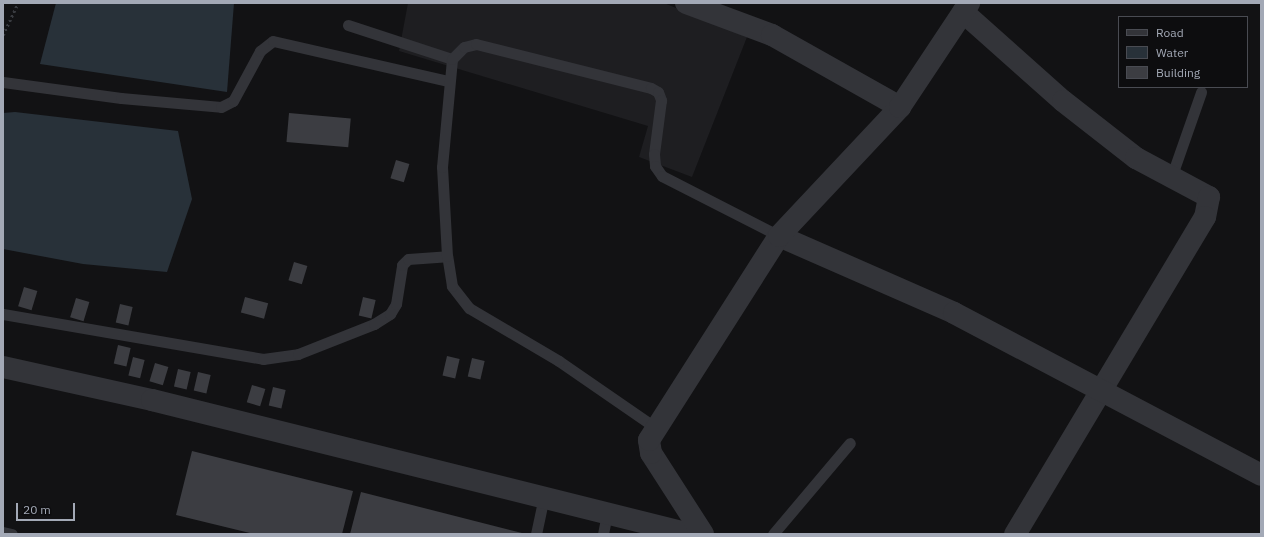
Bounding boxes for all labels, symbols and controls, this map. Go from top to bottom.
legend [1118,16,1248,88]
text: Road [1156,25,1184,40]
text: Water [1156,45,1188,60]
text: Building [1156,65,1200,80]
scale bar [18,495,77,521]
text: 20 m [23,502,51,517]

